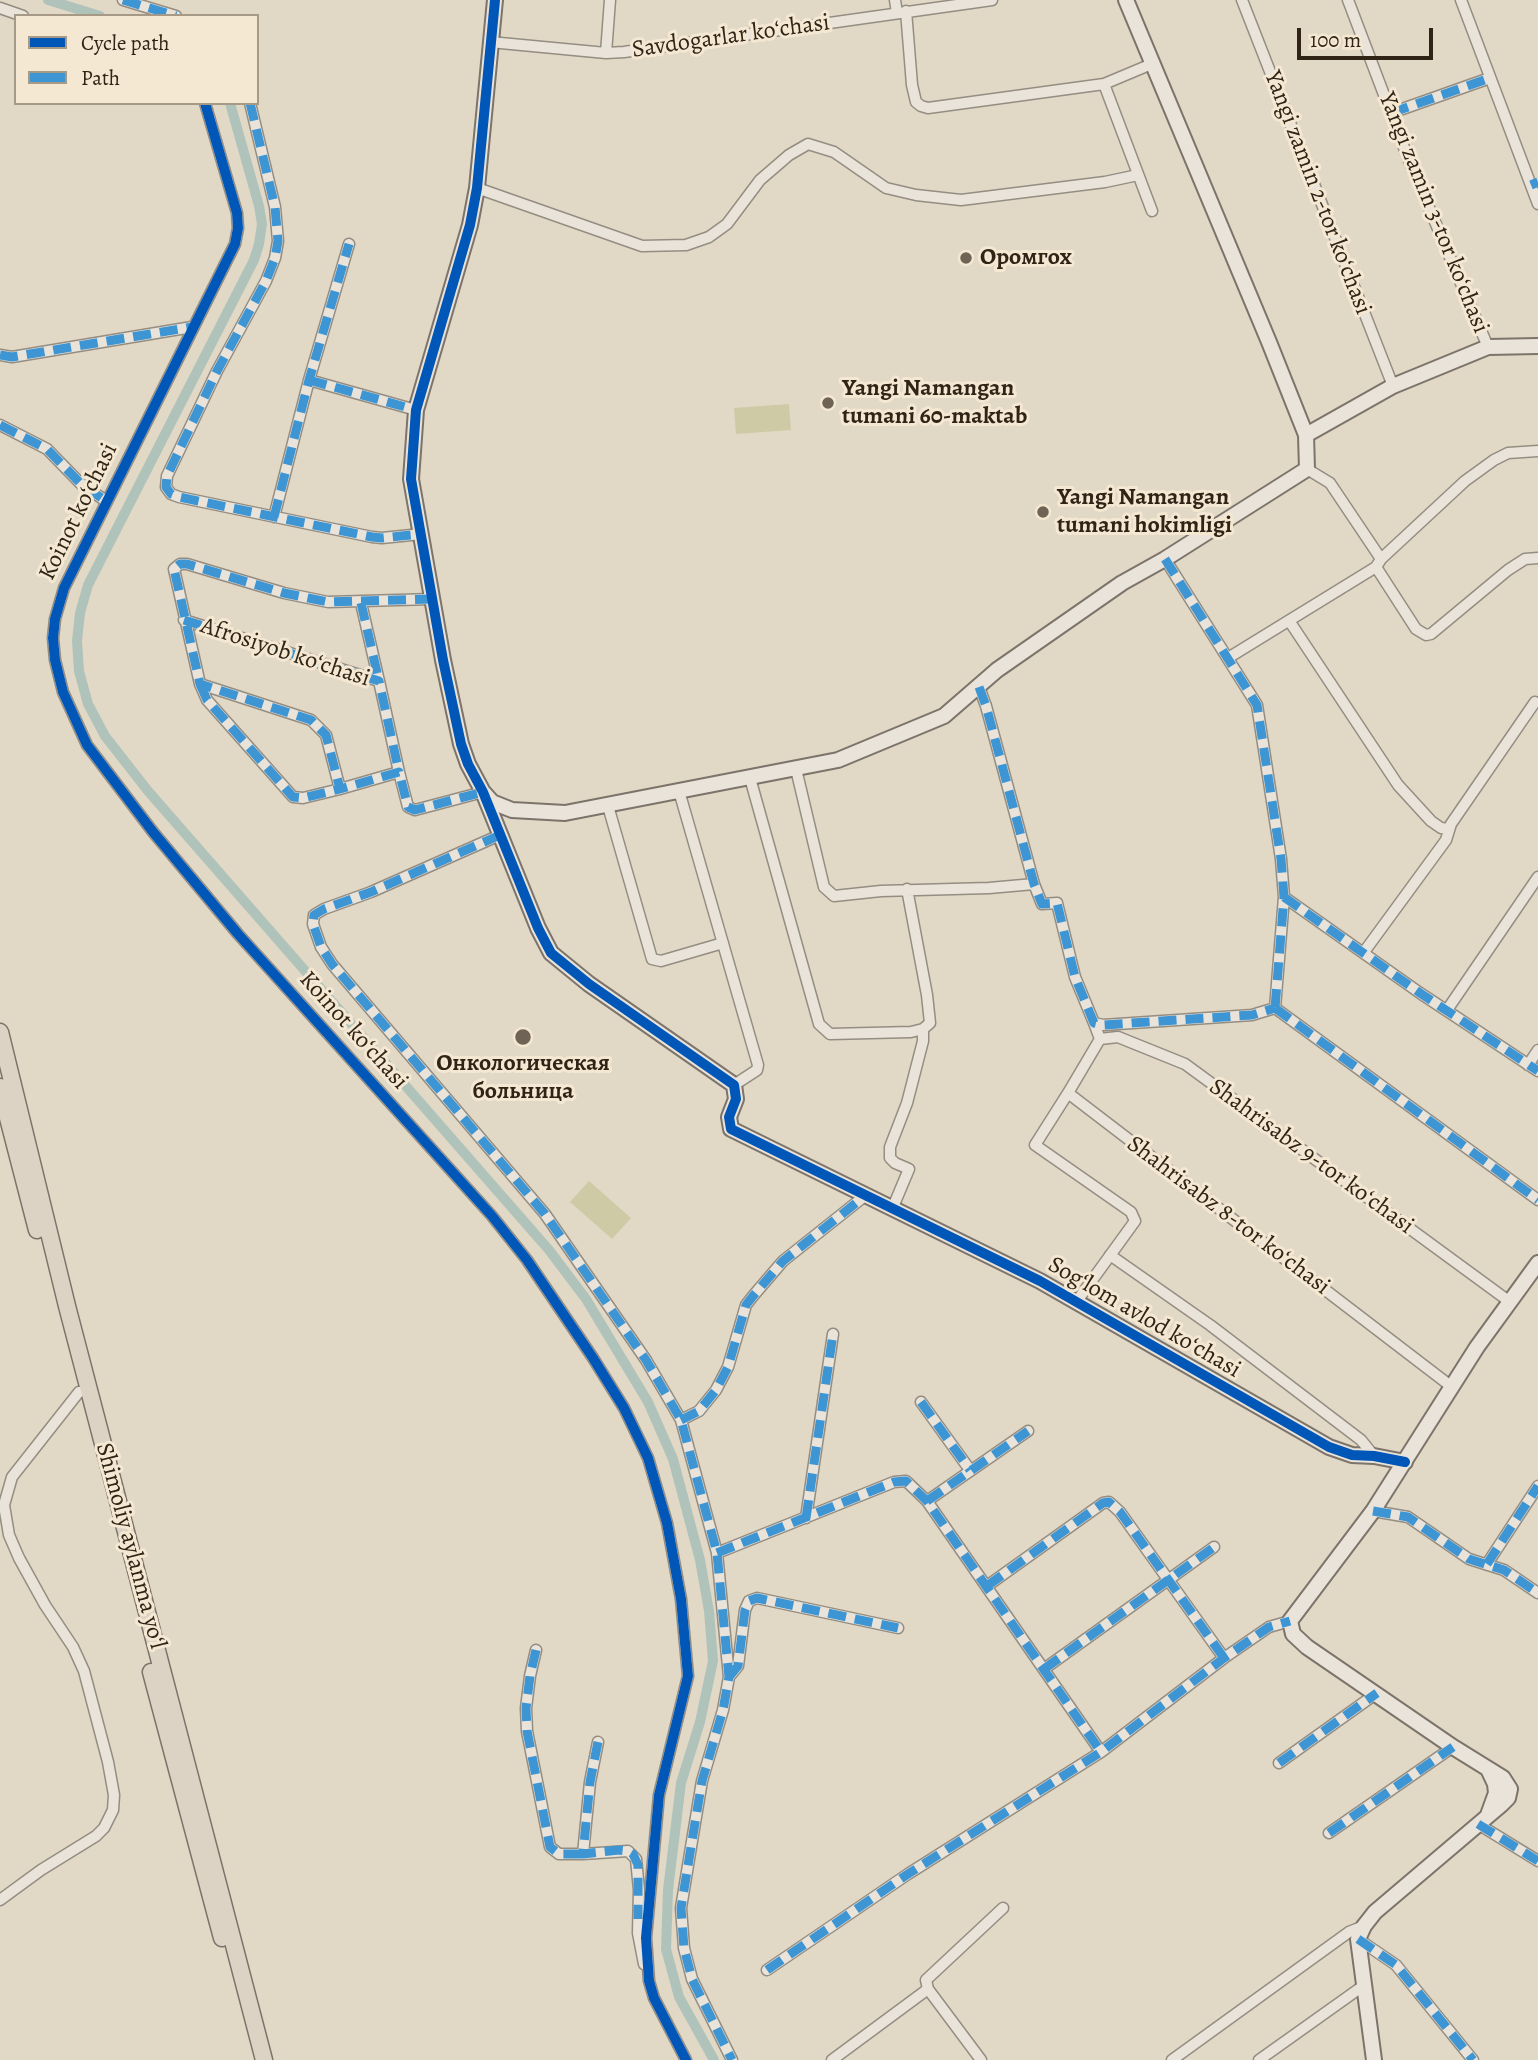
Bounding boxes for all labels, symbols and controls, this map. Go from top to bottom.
street label: Savdogarlar koʻchasi [630,9,832,65]
legend [14,14,259,105]
scale bar [1300,14,1436,58]
text: 100 m [1310,26,1361,54]
text: Cycle path [81,29,170,57]
text: Path [81,64,120,92]
street label: Yangi zamin 2-tor koʻchasi [1257,67,1377,319]
street label: Yangi zamin 3-tor koʻchasi [1371,88,1495,338]
place label: Оромгох [980,244,1072,272]
marker: Оромгох [958,250,974,266]
place label: Yangi Namangan tumani 60-maktab [842,375,1027,431]
marker: Yangi Namangan tumani 60-maktab [820,395,836,411]
street label: Koinot koʻchasi [33,439,125,585]
place label: Yangi Namangan tumani hokimligi [1057,484,1232,540]
marker: Yangi Namangan tumani hokimligi [1035,504,1051,520]
street label: Afrosiyob koʻchasi [197,612,373,694]
street label: Koinot koʻchasi [292,966,414,1096]
marker: Онкологическая больница [513,1027,533,1047]
place label: Онкологическая больница [436,1050,610,1106]
street label: Shahrisabz 9-tor koʻchasi [1203,1073,1419,1241]
street label: Shahrisabz 8-tor koʻchasi [1121,1130,1335,1302]
street label: Sogʻlom avlod koʻchasi [1042,1251,1246,1385]
street label: Shimoliy aylanma yoʻl [89,1440,171,1652]

